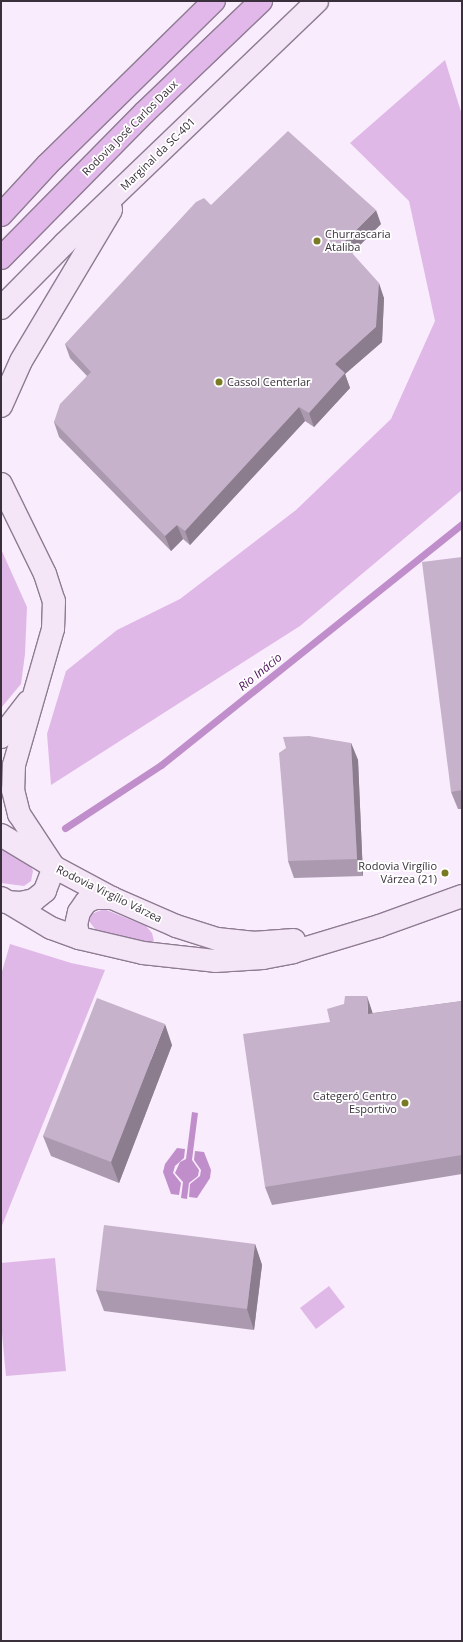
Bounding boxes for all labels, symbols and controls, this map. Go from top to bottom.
street label: Rodovia José Carlos Daux [80,78,180,178]
street label: Marginal da SC-401 [118,115,198,193]
place label: Churrascaria Ataliba [325,228,391,254]
marker: Churrascaria Ataliba [312,236,322,246]
place label: Cassol Centerlar [227,375,311,389]
marker: Cassol Centerlar [214,377,224,387]
water label: Rio Inácio [235,650,285,694]
place label: Rodovia Virgílio Várzea (21) [358,860,437,886]
street label: Rodovia Virgílio Várzea [54,863,164,925]
marker: Rodovia Virgílio Várzea (21) [440,868,450,878]
place label: Categeró Centro Esportivo [313,1090,397,1116]
marker: Categeró Centro Esportivo [400,1098,410,1108]

